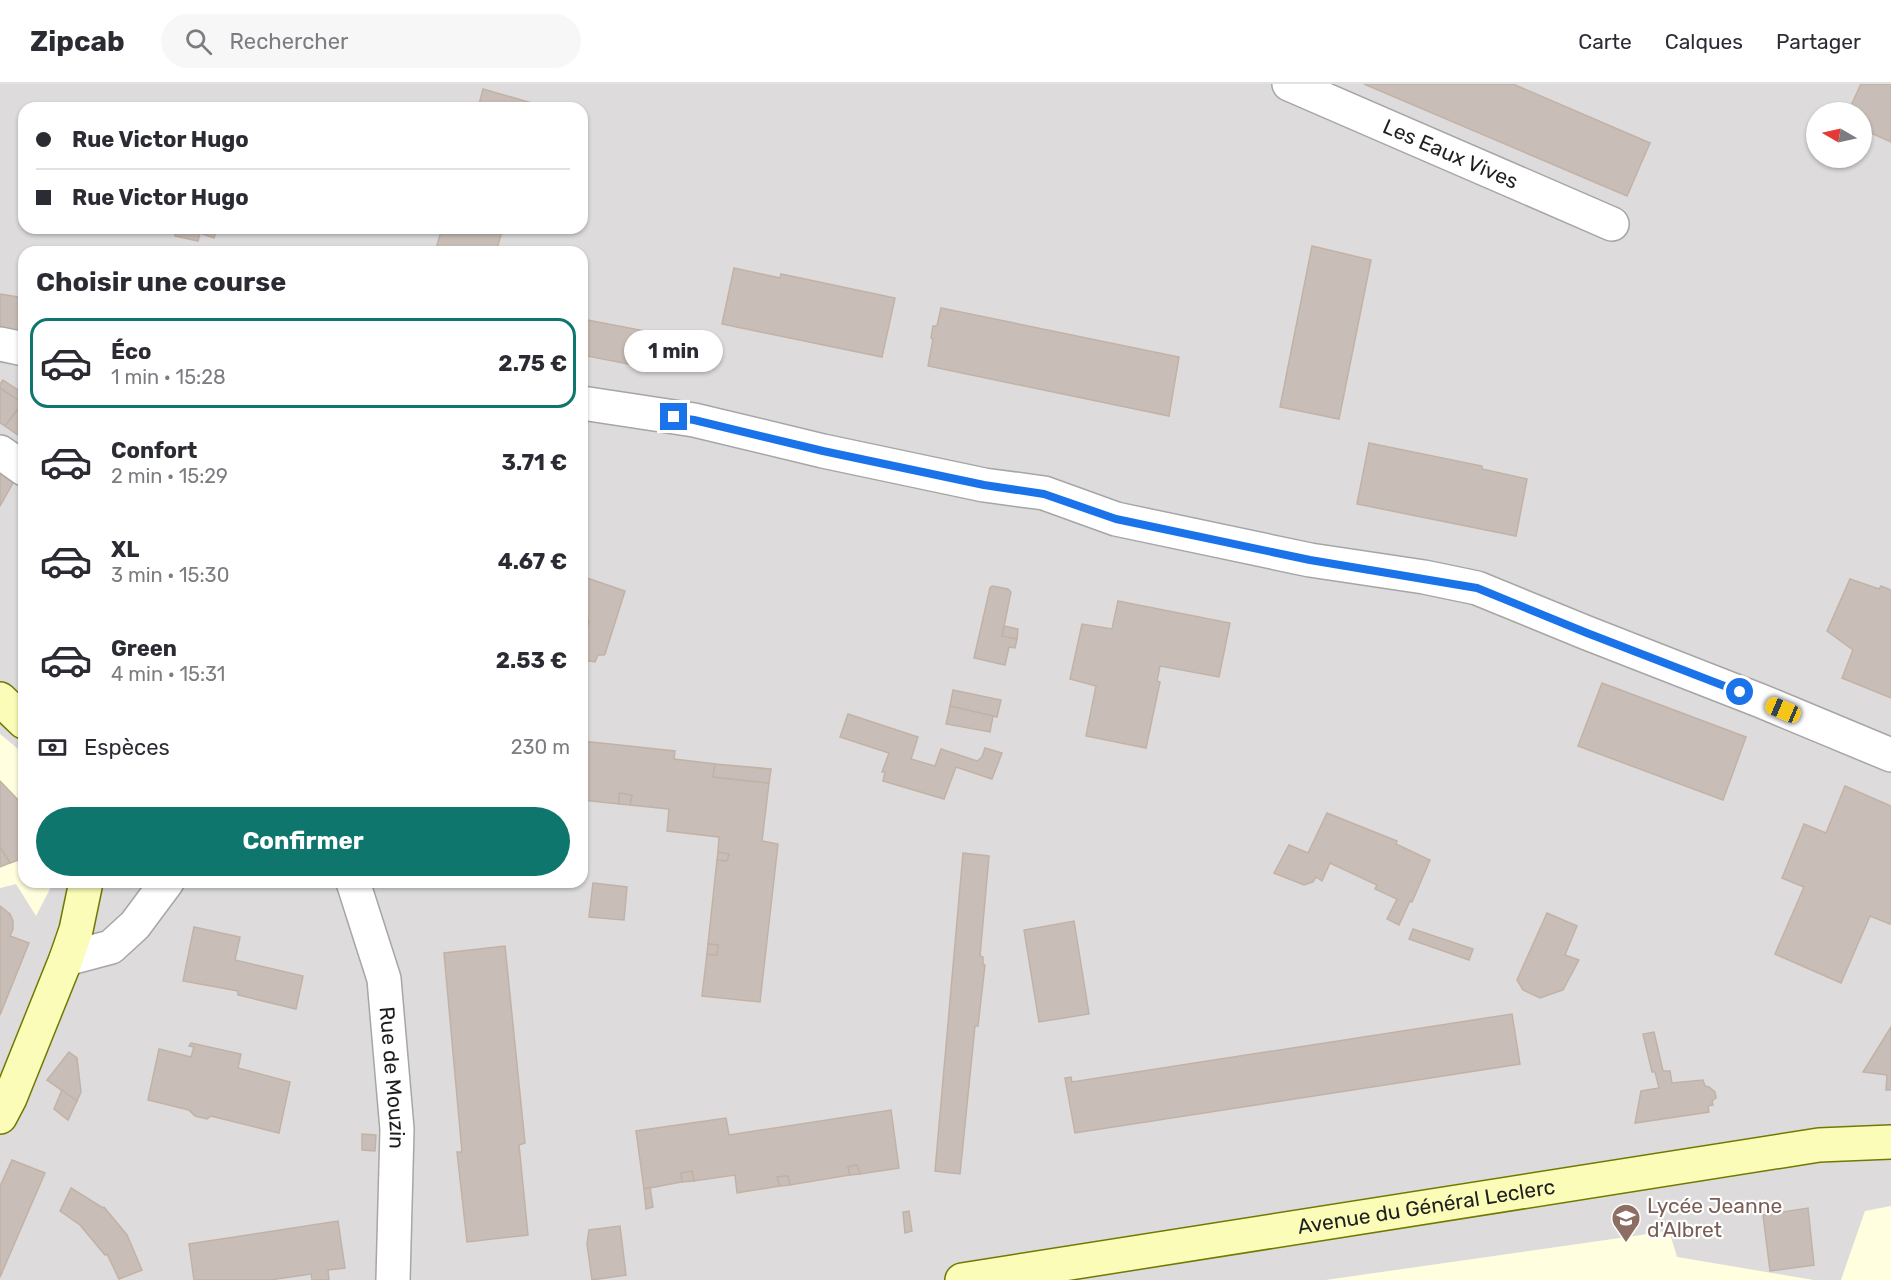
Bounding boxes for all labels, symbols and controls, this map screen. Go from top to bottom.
search box [161,14,581,68]
text: Zipcab [30,25,125,58]
icon: search [182,25,215,58]
text: Rechercher [230,28,348,55]
text: Carte [1578,29,1632,54]
text: Calques [1665,29,1743,54]
text: Partager [1776,29,1861,54]
north arrow [1806,102,1872,168]
map controls [1806,102,1872,168]
street label: Les Eaux Vives [1379,113,1522,194]
text: Rue Victor Hugo [72,126,249,153]
text: Rue Victor Hugo [72,184,249,211]
text: Choisir une course [36,266,286,298]
callout: 1 min [624,330,724,372]
icon: car [39,336,93,390]
text: Éco [111,338,151,365]
text: 1 min [648,339,699,363]
text: 2.75 € [498,350,567,377]
text: 1 min · 15:28 [111,365,226,389]
route end [660,403,687,430]
icon: car [39,435,93,489]
text: Confort [111,437,197,464]
text: 3.71 € [501,449,567,476]
text: 2 min · 15:29 [111,464,228,488]
icon: car [39,534,93,588]
text: XL [111,536,139,563]
text: 4.67 € [498,548,567,575]
text: 3 min · 15:30 [111,563,229,587]
icon: car [39,633,93,687]
text: Green [111,635,177,662]
text: 2.53 € [496,647,567,674]
text: 4 min · 15:31 [111,662,225,686]
route start [1726,678,1753,705]
car [1763,695,1803,725]
icon: cash [36,731,69,764]
text: Espèces [84,734,170,761]
text: 230 m [511,735,570,759]
button: Confirmer [36,807,570,876]
street label: Rue de Mouzin [374,1006,410,1149]
street label: Avenue du Général Leclerc [1296,1174,1557,1239]
place label: Lycée Jeanne d'Albret [1647,1193,1782,1242]
school or university icon: Lycée Jeanne d'Albret [1610,1202,1642,1244]

